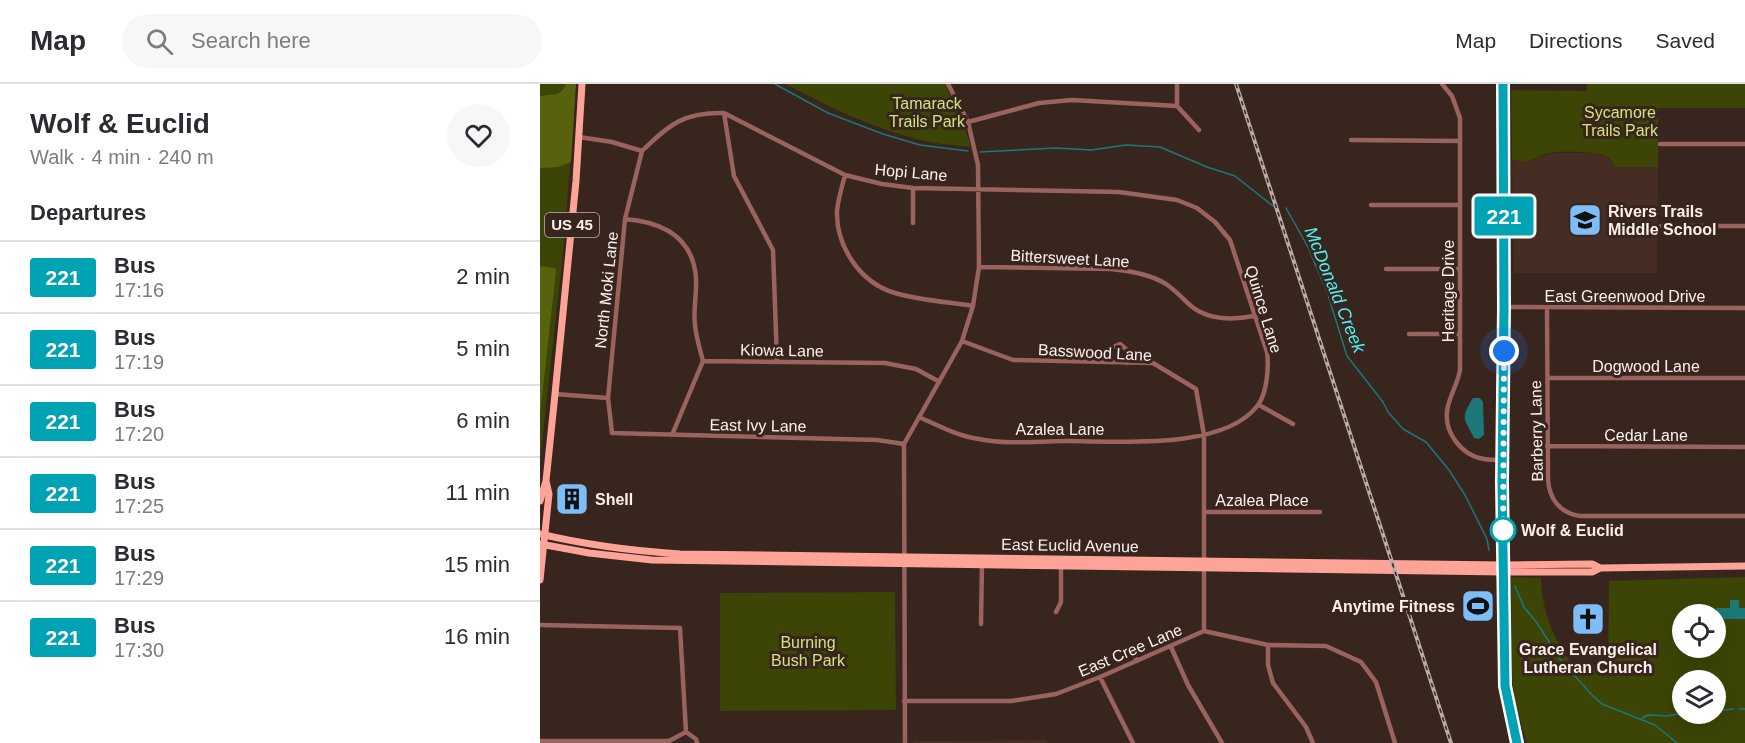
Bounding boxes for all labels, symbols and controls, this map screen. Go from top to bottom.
search box [122,14,542,68]
text: Map [30,25,86,56]
icon: search [143,25,176,58]
text: Search here [191,28,311,53]
text: Map [1455,29,1496,52]
text: Directions [1529,29,1622,52]
text: Saved [1655,29,1715,52]
park label: Tamarack Trails Park [889,95,966,130]
button: heart [447,104,510,167]
park label: Sycamore Trails Park [1582,104,1659,139]
text: Wolf & Euclid [30,108,210,139]
text: Walk · 4 min · 240 m [30,146,214,168]
street label: Hopi Lane [874,161,948,184]
line badge: 221 [1470,196,1538,236]
text: Departures [30,200,146,225]
school or university icon: Rivers Trails Middle School [1567,202,1603,238]
place label: Rivers Trails Middle School [1608,203,1716,238]
text: 221 [1486,205,1522,228]
road number: US 45 [545,213,599,237]
water label: McDonald Creek [1301,224,1370,357]
street label: North Moki Lane [592,231,621,349]
street label: Heritage Drive [1440,240,1457,342]
street label: Bittersweet Lane [1010,247,1130,270]
text: Bus [114,253,156,278]
street label: Quince Lane [1242,263,1285,355]
text: 2 min [456,264,510,289]
text: 221 [45,266,81,289]
text: 17:16 [114,279,164,301]
street label: East Greenwood Drive [1545,288,1706,305]
text: Bus [114,325,156,350]
text: 5 min [456,336,510,361]
your location [1489,336,1519,366]
text: 221 [45,338,81,361]
street label: Kiowa Lane [740,341,824,360]
street label: Basswood Lane [1038,341,1152,364]
text: 17:19 [114,351,164,373]
street label: Dogwood Lane [1592,358,1700,375]
street label: Barberry Lane [1527,380,1546,482]
text: Bus [114,397,156,422]
text: 6 min [456,408,510,433]
text: 221 [45,410,81,433]
street label: East Ivy Lane [709,416,807,435]
street label: Azalea Lane [1016,421,1105,438]
text: 17:20 [114,423,164,445]
street label: Cedar Lane [1604,427,1688,444]
text: Bus [114,469,156,494]
text: 11 min [446,480,510,505]
building icon: Shell [554,481,590,517]
text: 221 [45,482,81,505]
place label: Shell [595,491,633,508]
street label: Azalea Place [1215,492,1309,509]
text: 17:25 [114,495,164,517]
marker: Wolf & Euclid [1490,517,1516,543]
place label: Wolf & Euclid [1521,522,1624,539]
street label: East Euclid Avenue [1001,536,1139,555]
text: Bus [114,541,156,566]
text: 15 min [444,552,510,577]
text: 221 [45,554,81,577]
text: 17:29 [114,567,164,589]
sports icon: Anytime Fitness [1460,588,1496,624]
place label: Anytime Fitness [1331,598,1455,615]
church icon: Grace Evangelical Lutheran Church [1570,601,1606,637]
map controls [1672,604,1726,724]
button: locate [1672,604,1726,658]
text: Bus [114,613,156,638]
street label: East Cree Lane [1076,621,1185,680]
text: 16 min [444,624,510,649]
text: 221 [45,626,81,649]
park label: Burning Bush Park [771,634,846,669]
text: 17:30 [114,639,164,661]
place label: Grace Evangelical Lutheran Church [1519,641,1657,676]
button: layers [1672,670,1726,724]

